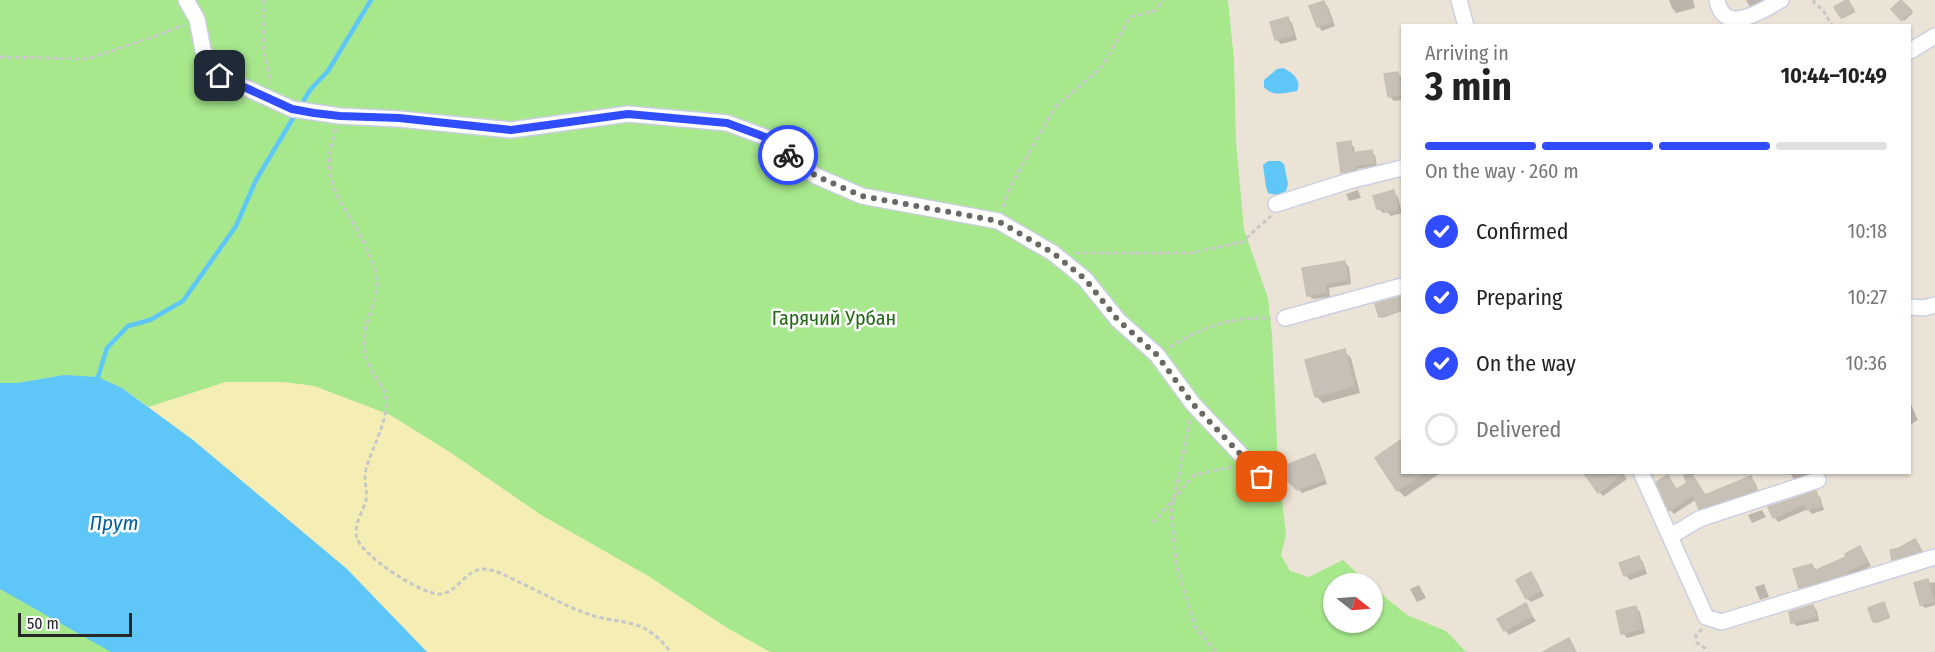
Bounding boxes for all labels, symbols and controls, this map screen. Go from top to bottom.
text: Arriving in [1425,41,1509,65]
pin [194,50,245,101]
icon: home [203,59,236,92]
text: 10:44–10:49 [1781,62,1887,89]
text: 3 min [1425,64,1512,110]
courier [758,125,818,185]
icon: bike [772,139,805,172]
text: On the way · 260 m [1425,159,1579,183]
icon: check [1425,215,1458,248]
text: Confirmed [1476,218,1569,245]
text: 10:18 [1848,219,1887,243]
icon: check [1425,281,1458,314]
text: Preparing [1476,284,1562,311]
text: 10:27 [1848,285,1887,309]
park label: Гарячий Урбан [772,306,896,330]
icon: check [1425,347,1458,380]
text: On the way [1476,350,1576,377]
text: 10:36 [1845,351,1887,375]
text: Delivered [1476,416,1561,443]
pin [1236,451,1287,502]
icon: bag [1245,460,1278,493]
water label: Прут [90,510,138,536]
north arrow [1323,573,1383,633]
map controls [1323,573,1383,633]
scale bar [18,610,132,638]
text: 50 m [27,614,59,633]

